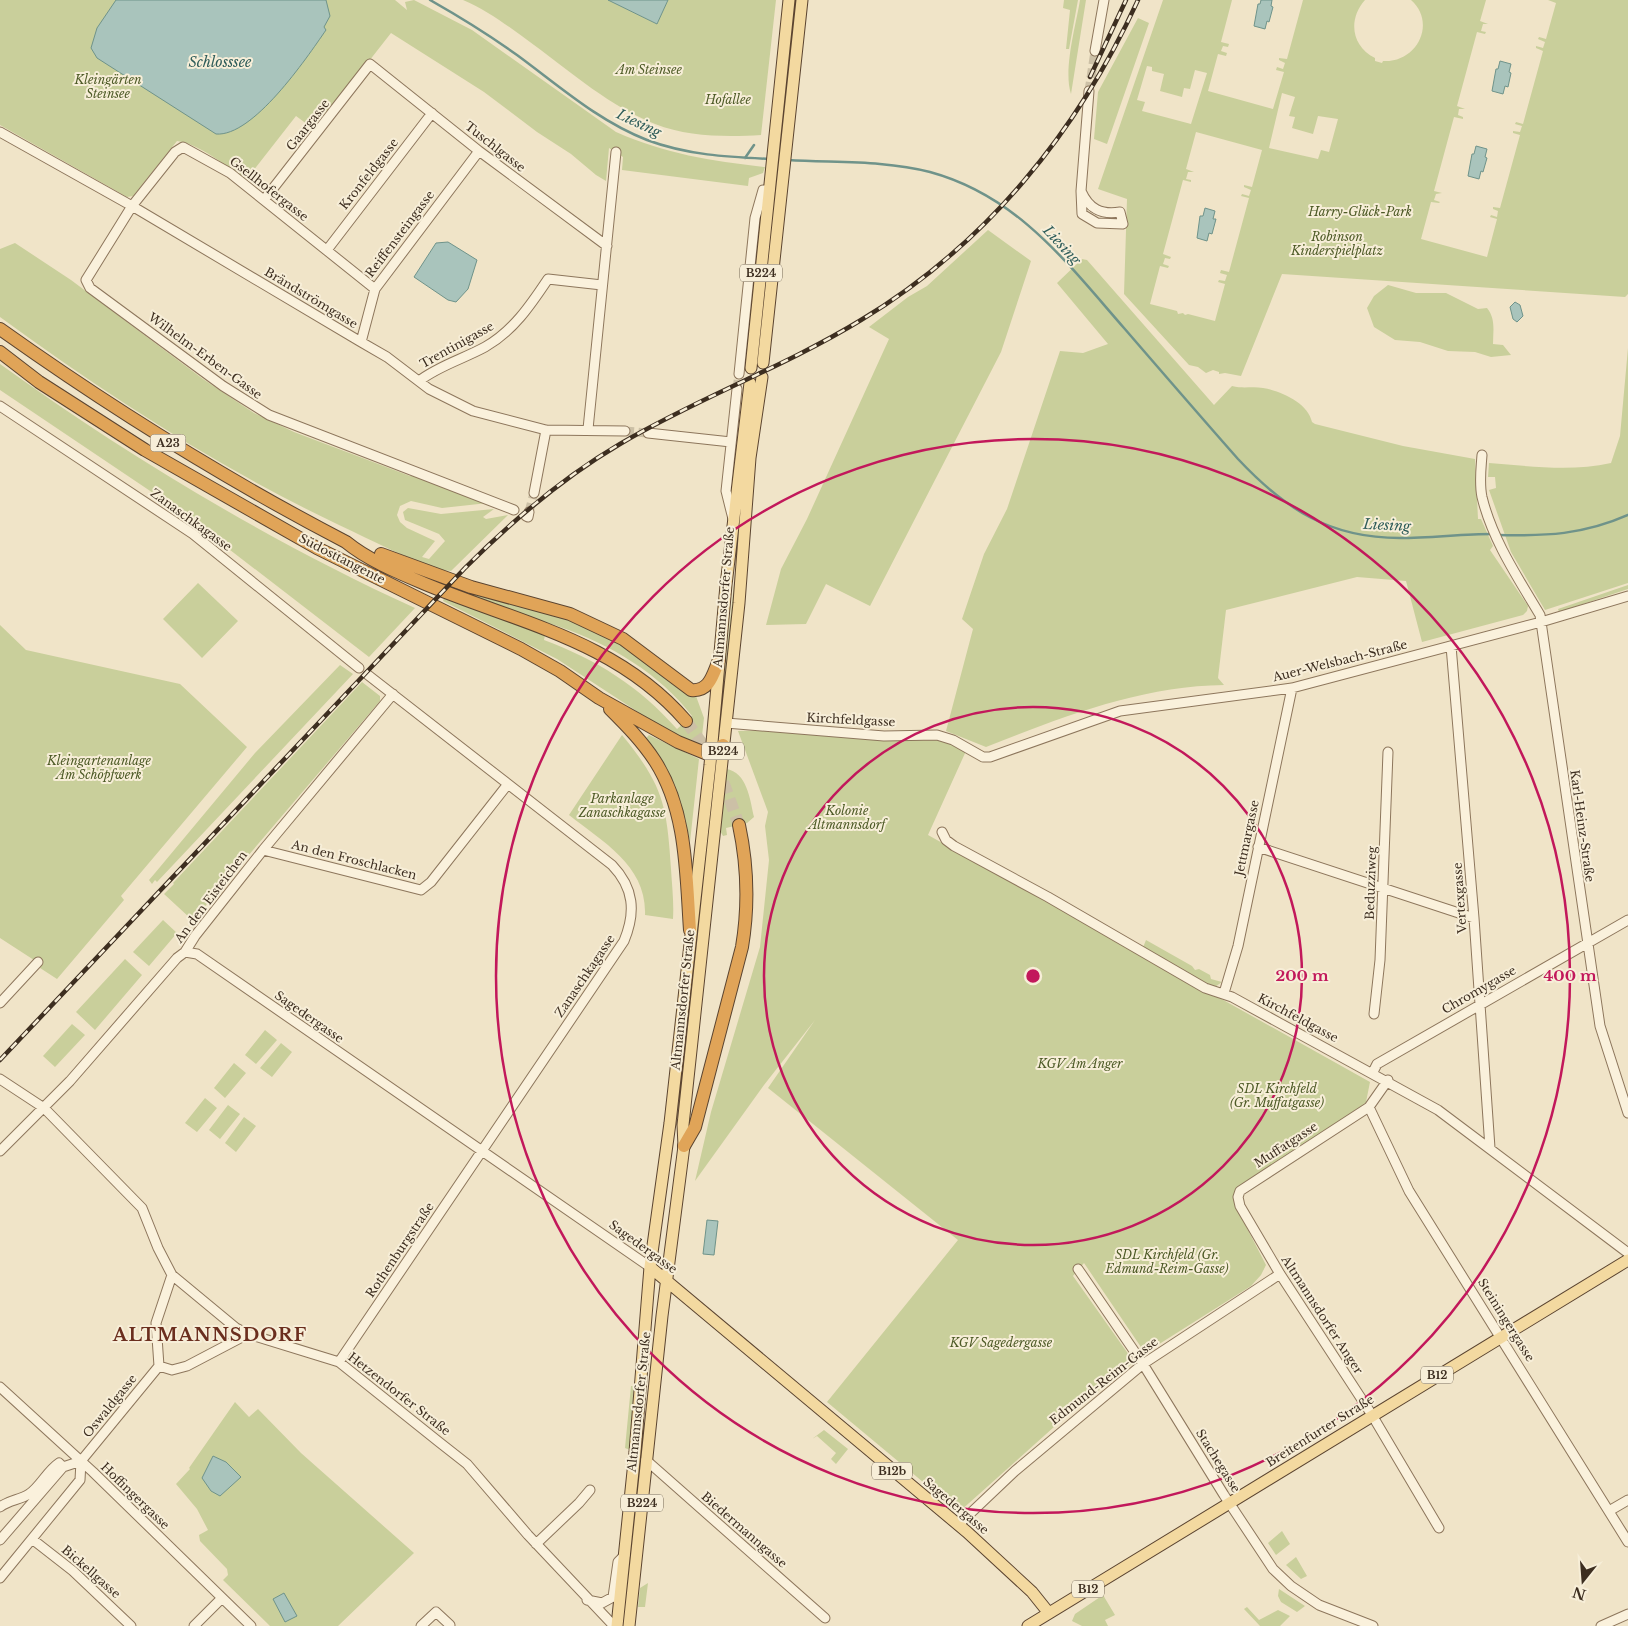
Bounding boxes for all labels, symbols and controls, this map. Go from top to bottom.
water label: Schlosssee [189,53,252,71]
park label: Am Steinsee [614,62,683,77]
park label: Kleingärten Steinsee [73,72,142,101]
park label: Hofallee [704,92,751,107]
street label: Gaargasse [283,96,332,153]
water label: Liesing [613,104,665,142]
street label: Tuschlgasse [462,118,529,175]
street label: Kronfeldgasse [336,135,401,212]
street label: Gsellhofergasse [227,153,312,224]
street label: Reiffensteingasse [362,187,437,280]
park label: Harry-Glück-Park [1307,204,1412,219]
water label: Liesing [1039,221,1086,269]
park label: Robinson Kinderspielplatz [1290,229,1383,258]
street label: Brändströmgasse [262,264,361,331]
road number: B224 [740,264,782,282]
street label: Wilhelm-Erben-Gasse [145,309,265,402]
street label: Trentinigasse [417,318,496,371]
road number: A23 [150,434,186,452]
street label: Zanaschkagasse [148,485,235,554]
water label: Liesing [1362,515,1412,535]
street label: Altmannsdorfer Straße [710,526,737,669]
street label: Südosttangente [297,530,388,587]
street label: Auer-Welsbach-Straße [1270,636,1409,685]
street label: Kirchfeldgasse [806,710,896,729]
road number: B224 [702,742,744,759]
park label: Kleingartenanlage Am Schöpfwerk [46,753,152,782]
street label: Karl-Heinz-Straße [1567,769,1598,883]
park label: Parkanlage Zanaschkagasse [577,791,666,820]
street label: Jettmargasse [1231,798,1262,879]
park label: Kolonie Altmannsdorf [807,803,888,832]
street label: An den Froschlacken [289,836,418,882]
street label: Beduzziweg [1362,845,1379,920]
street label: An den Eisteichen [171,848,250,946]
street label: Vertexgasse [1450,862,1470,935]
street label: Altmannsdorfer Straße [668,929,697,1072]
street label: Zanaschkagasse [551,931,618,1020]
street label: Chromygasse [1439,962,1519,1017]
text: 200 m [1276,966,1329,985]
text: 400 m [1543,966,1597,985]
centre of rings [1024,967,1042,985]
street label: Sagedergasse [272,987,347,1046]
street label: Kirchfeldgasse [1255,990,1341,1045]
park label: KGV Am Anger [1036,1056,1123,1071]
park label: SDL Kirchfeld (Gr. Muffatgasse) [1230,1081,1324,1110]
street label: Muffatgasse [1251,1119,1320,1171]
street label: Rothenburgstraße [362,1199,437,1300]
street label: Sagedergasse [606,1217,680,1276]
park label: SDL Kirchfeld (Gr. Edmund-Reim-Gasse) [1104,1247,1229,1276]
street label: Altmannsdorfer Anger [1278,1252,1366,1377]
street label: Steiningergasse [1475,1275,1538,1364]
district label: ALTMANNSDORF [112,1324,307,1346]
street label: Altmannsdorfer Straße [624,1331,653,1474]
street label: Edmund-Reim-Gasse [1047,1334,1161,1428]
park label: KGV Sagedergasse [949,1335,1053,1350]
street label: Hetzendorfer Straße [345,1349,454,1438]
road number: B12 [1421,1366,1453,1384]
street label: Oswaldgasse [80,1371,140,1440]
street label: Breitenfurter Straße [1263,1391,1376,1470]
street label: Stachegasse [1193,1426,1244,1495]
street label: Hoffingergasse [98,1459,173,1532]
road number: B12b [872,1462,912,1480]
street label: Sagedergasse [921,1474,992,1537]
street label: Biedermanngasse [698,1488,790,1571]
road number: B224 [621,1495,663,1512]
street label: Bickellgasse [59,1542,124,1601]
north arrow [1558,1556,1608,1606]
road number: B12 [1072,1580,1104,1598]
text: N [1570,1583,1588,1604]

